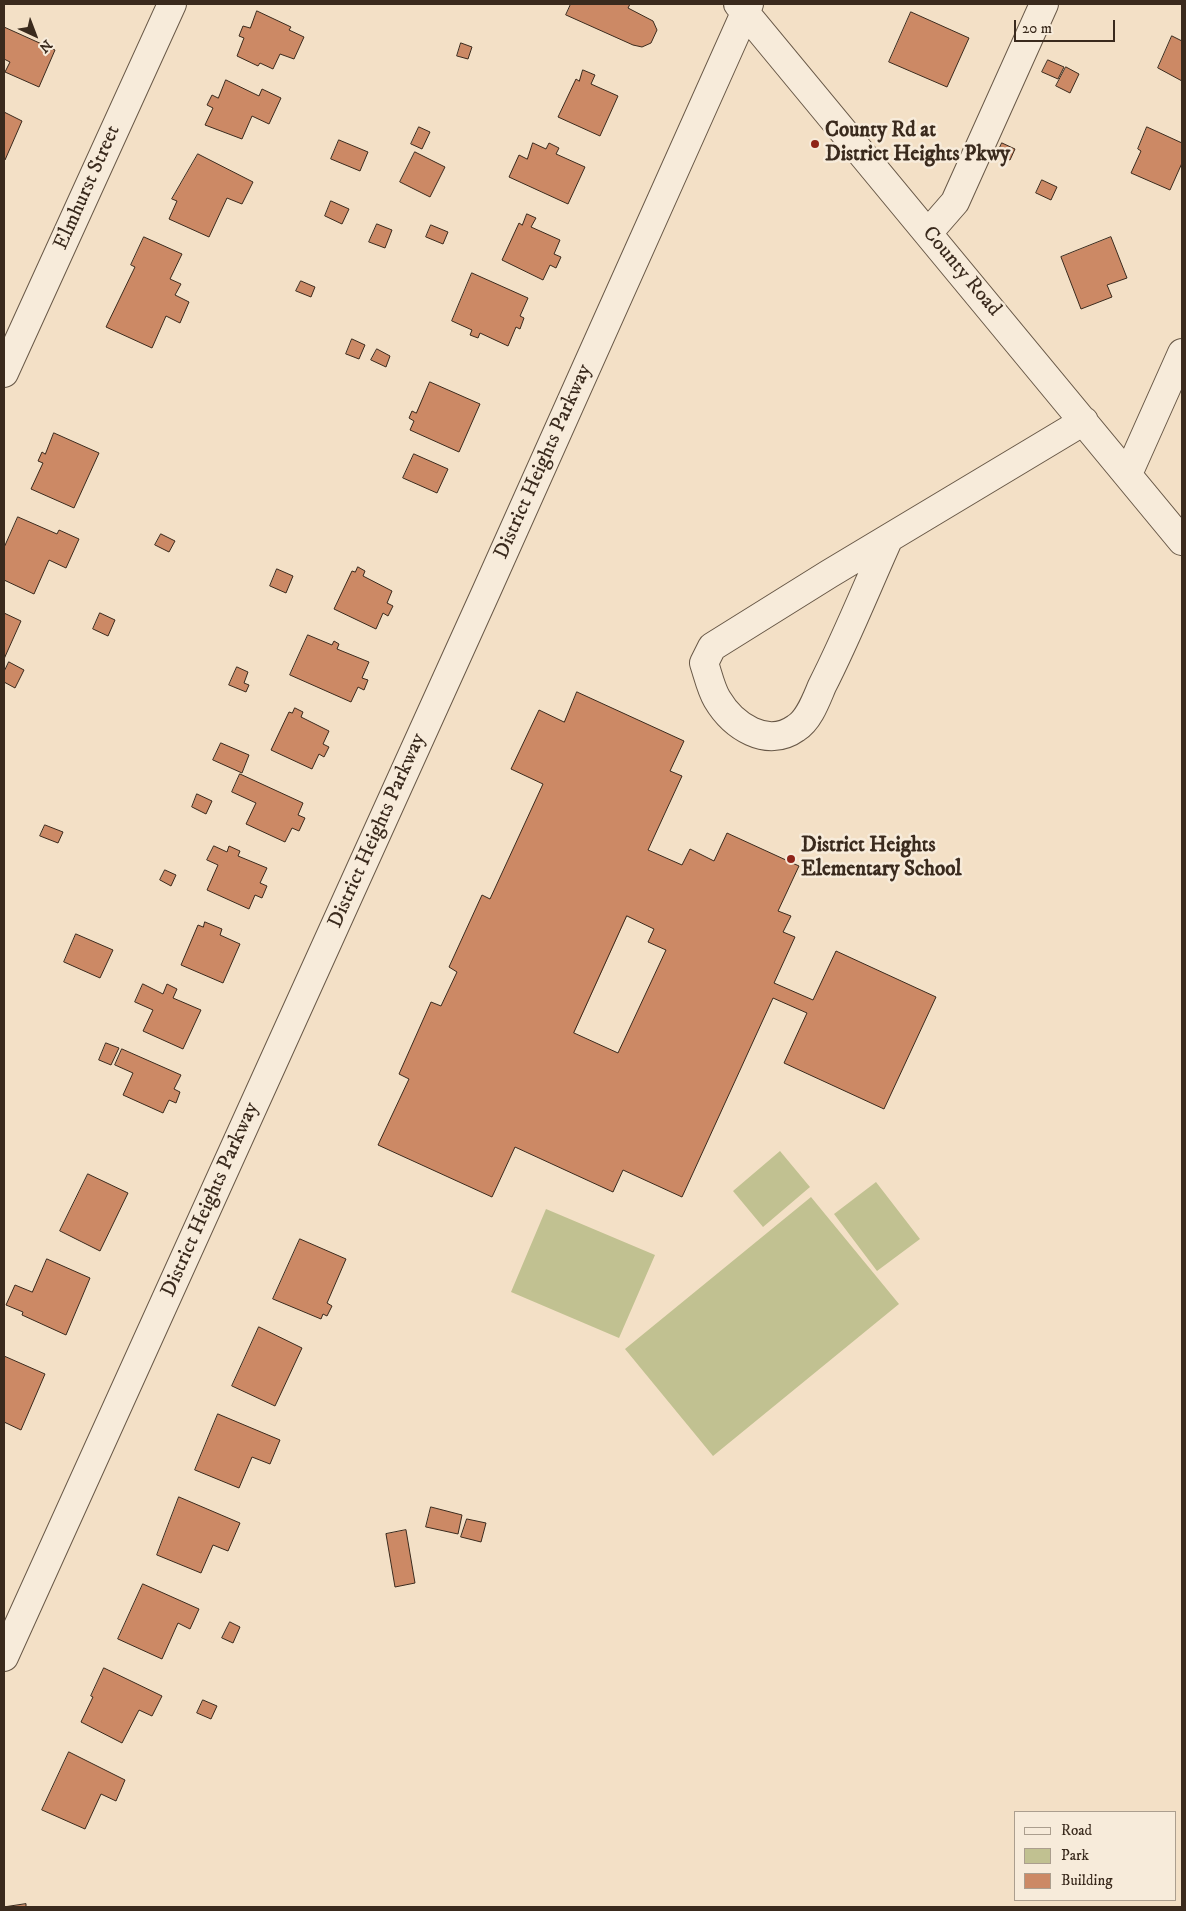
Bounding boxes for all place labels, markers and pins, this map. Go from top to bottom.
place label: County Rd at District Heights Pkwy [825,119,1010,169]
marker: County Rd at District Heights Pkwy [809,138,821,150]
place label: District Heights Elementary School [801,834,962,884]
marker: District Heights Elementary School [785,853,797,865]

